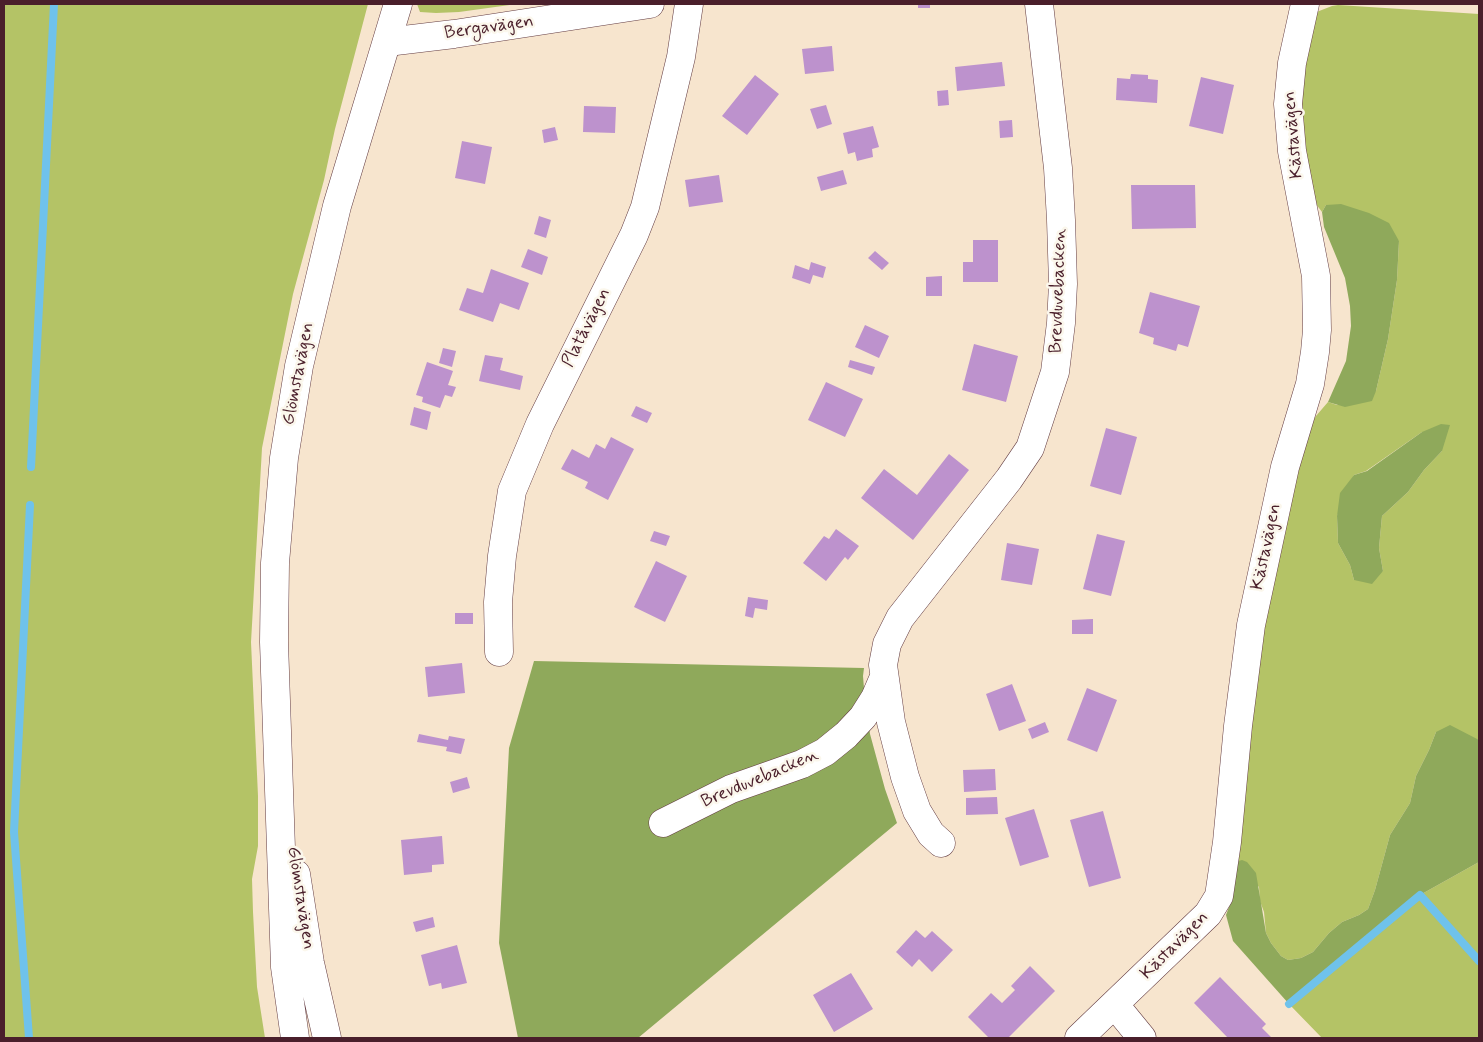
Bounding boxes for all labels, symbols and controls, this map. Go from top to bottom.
street label: Bergavägen [443,11,535,45]
street label: Kästavägen [1279,90,1309,180]
street label: Brevduvebacken [1046,228,1072,354]
street label: Platåvägen [558,285,616,371]
street label: Glömstavägen [278,321,320,427]
street label: Kästavägen [1247,502,1287,592]
street label: Brevduvebacken [698,745,822,813]
street label: Glömstavägen [281,845,319,951]
street label: Kästavägen [1136,907,1214,985]

